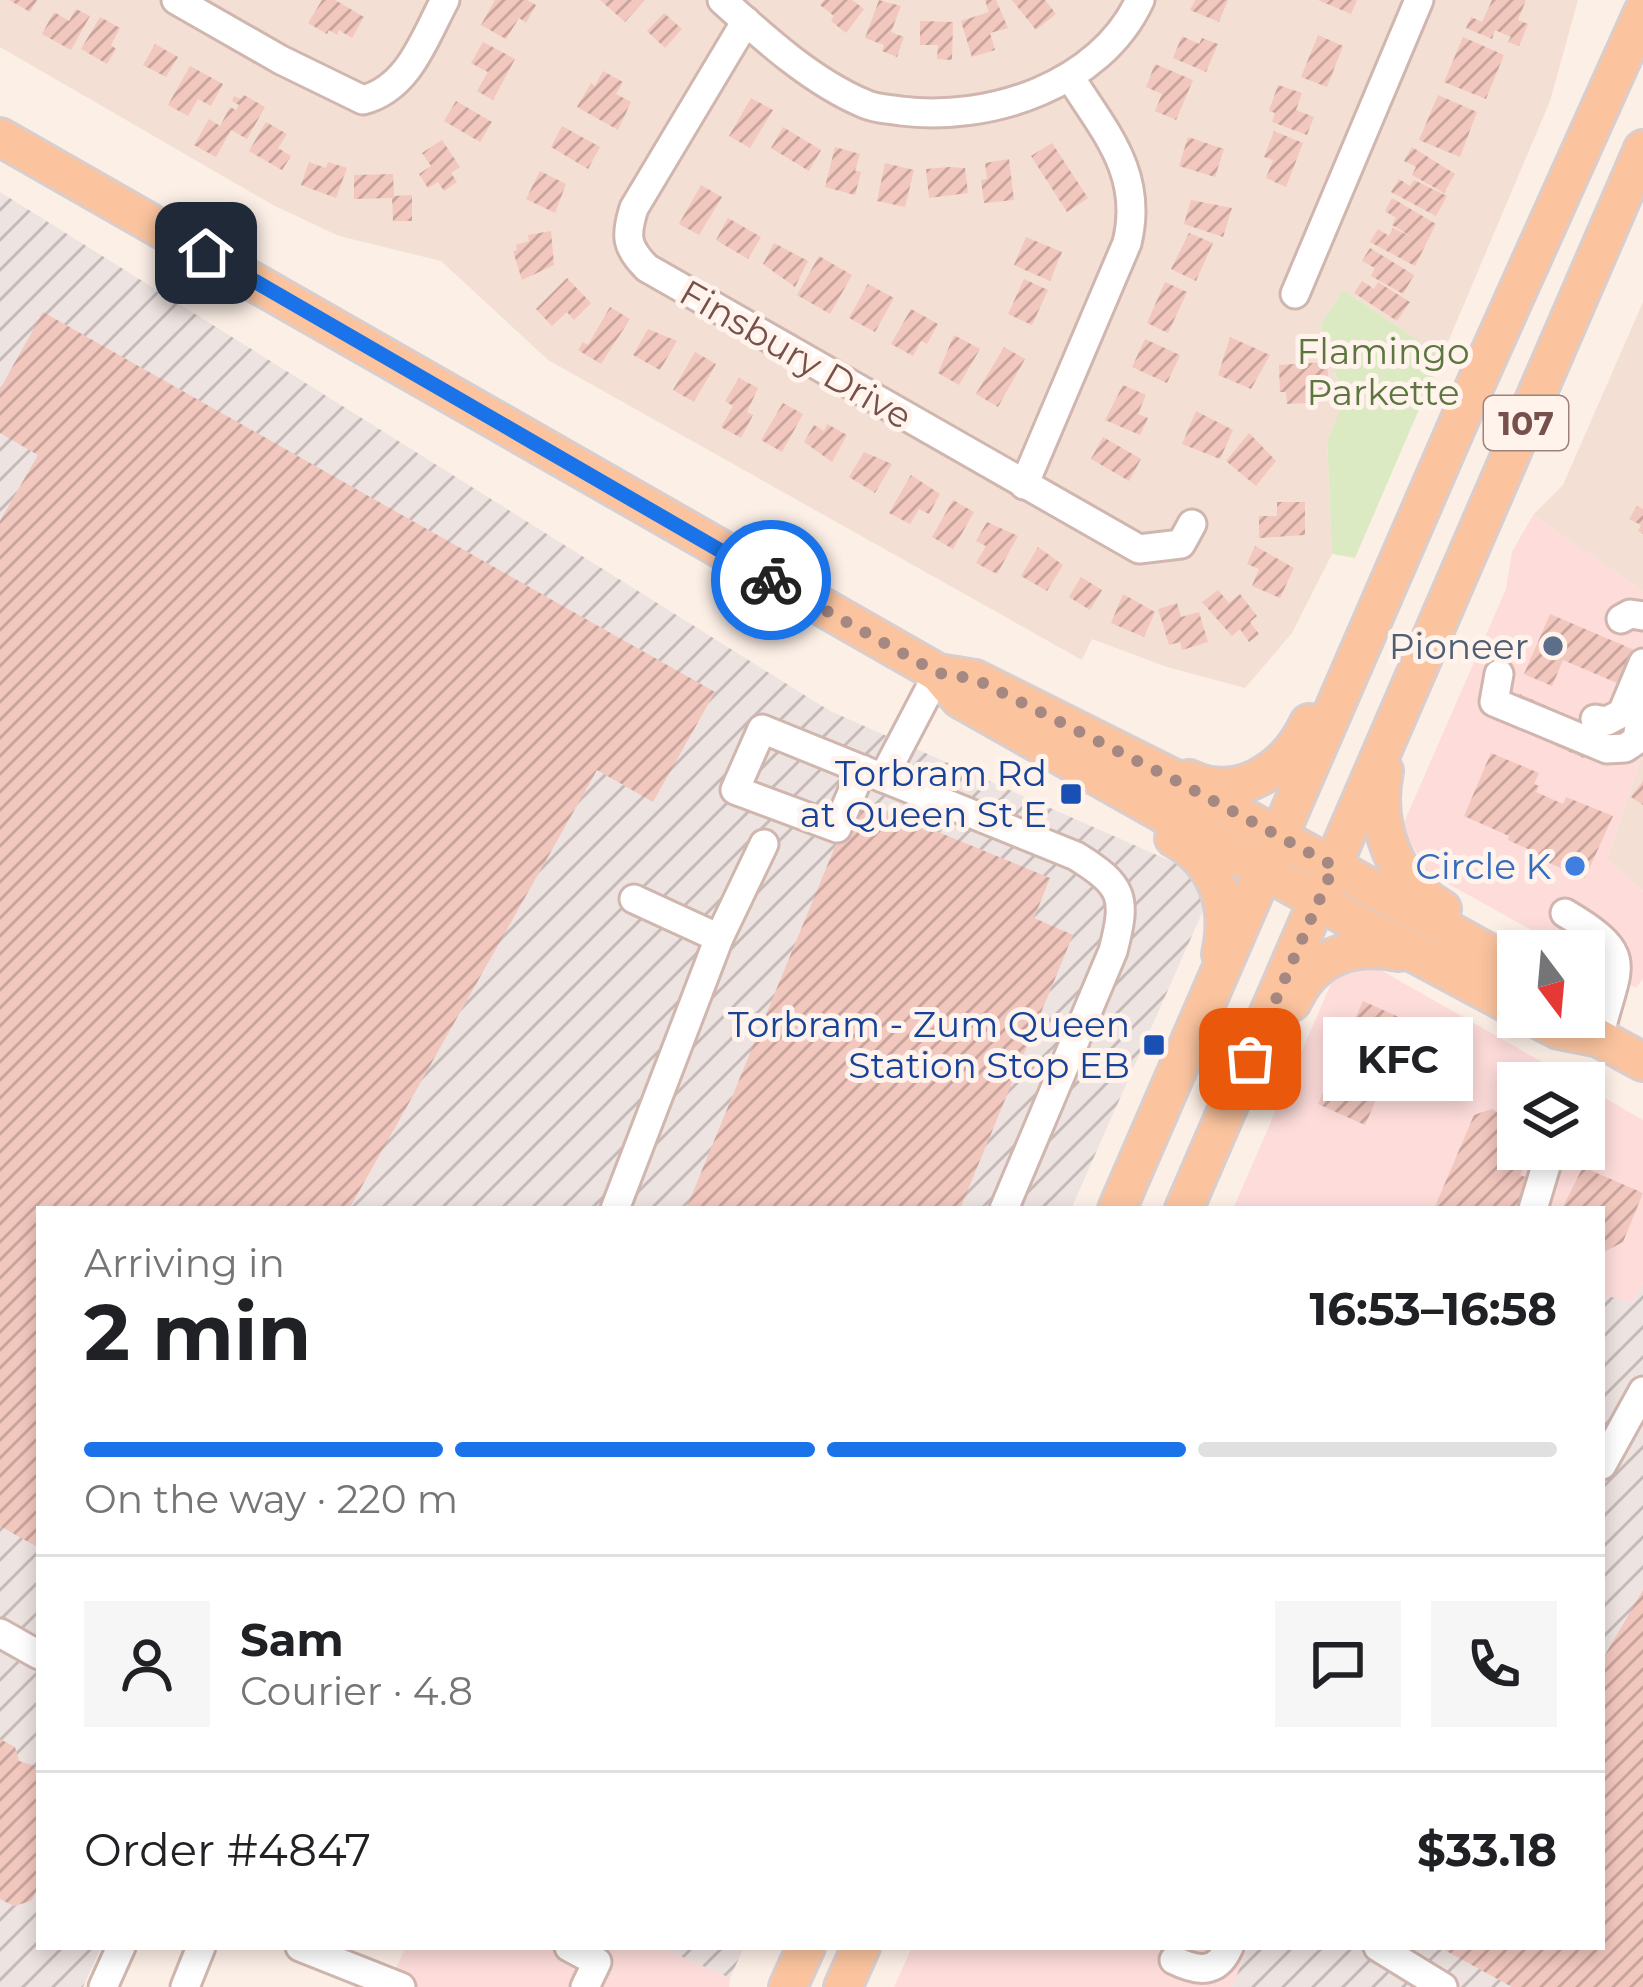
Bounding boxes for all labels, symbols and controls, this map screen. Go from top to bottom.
pin [155,202,257,304]
icon: home [173,220,239,286]
street label: Finsbury Drive [672,270,920,438]
park label: Flamingo Parkette [1296,329,1470,414]
road number: 107 [1484,396,1568,450]
courier [711,520,831,640]
icon: bike [738,547,804,613]
place label: Pioneer [1389,624,1529,668]
marker: Pioneer [1540,633,1566,659]
place label: Torbram Rd at Queen St E [800,751,1047,836]
marker: Torbram Rd at Queen St E [1058,781,1084,807]
place label: Circle K [1415,844,1551,888]
marker: Circle K [1562,853,1588,879]
north arrow [1497,930,1605,1038]
map controls [1497,930,1605,1170]
place label: Torbram - Zum Queen Station Stop EB [728,1002,1130,1087]
pin [1199,1008,1301,1110]
callout: KFC [1322,1017,1472,1101]
icon: bag [1217,1026,1283,1092]
marker: Torbram - Zum Queen Station Stop EB [1141,1032,1167,1058]
text: KFC [1357,1035,1439,1083]
button: layers [1497,1062,1605,1170]
text: Arriving in [84,1239,285,1287]
text: 16:53–16:58 [1310,1281,1557,1336]
text: 2 min [84,1284,311,1380]
text: On the way · 220 m [84,1475,458,1523]
button: person [84,1601,210,1727]
button: chat [1275,1601,1401,1727]
button: phone [1431,1601,1557,1727]
text: Sam [240,1612,344,1667]
text: Courier · 4.8 [240,1667,473,1715]
text: Order #4847 [84,1822,371,1877]
text: $33.18 [1417,1822,1557,1877]

